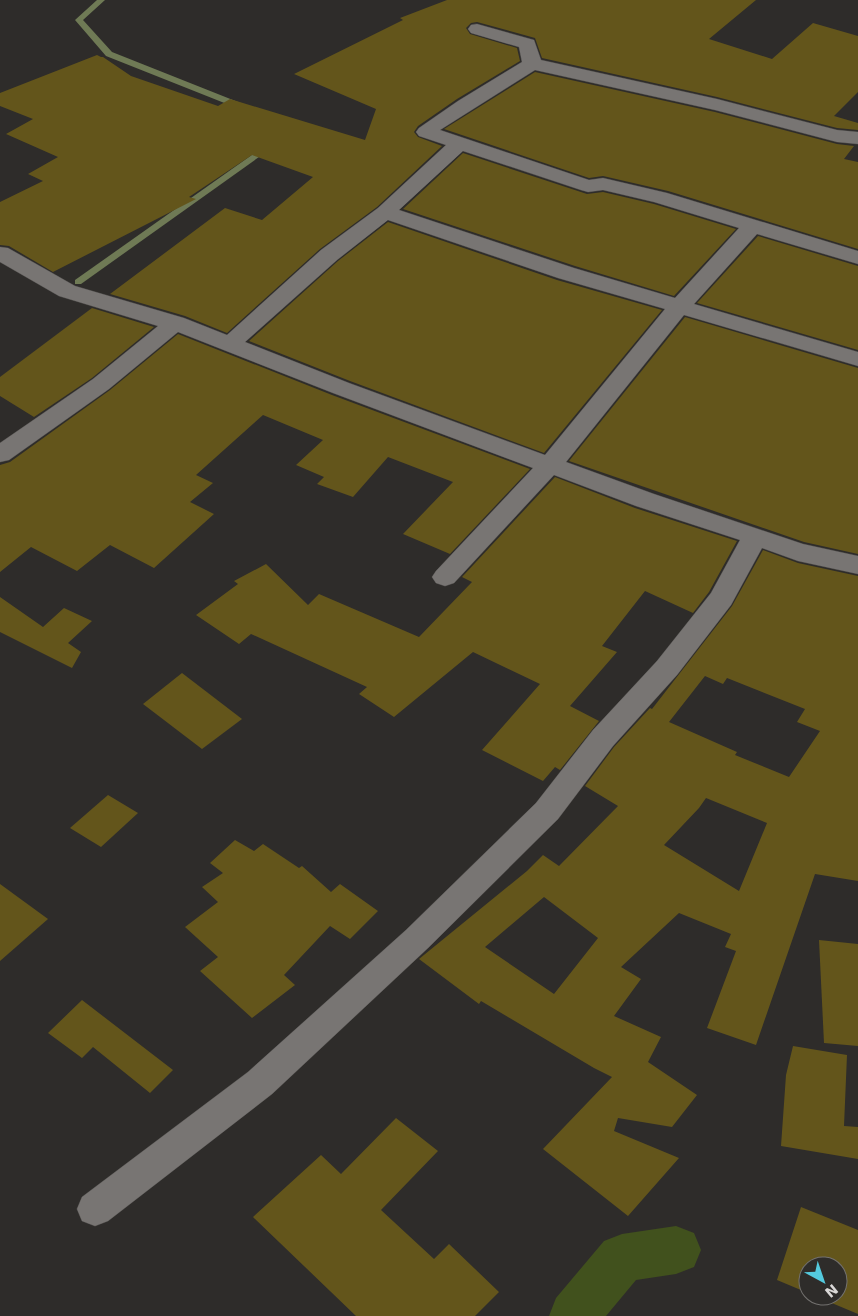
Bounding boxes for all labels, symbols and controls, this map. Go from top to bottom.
north arrow [798,1256,848,1306]
text: N [822,1281,841,1301]

